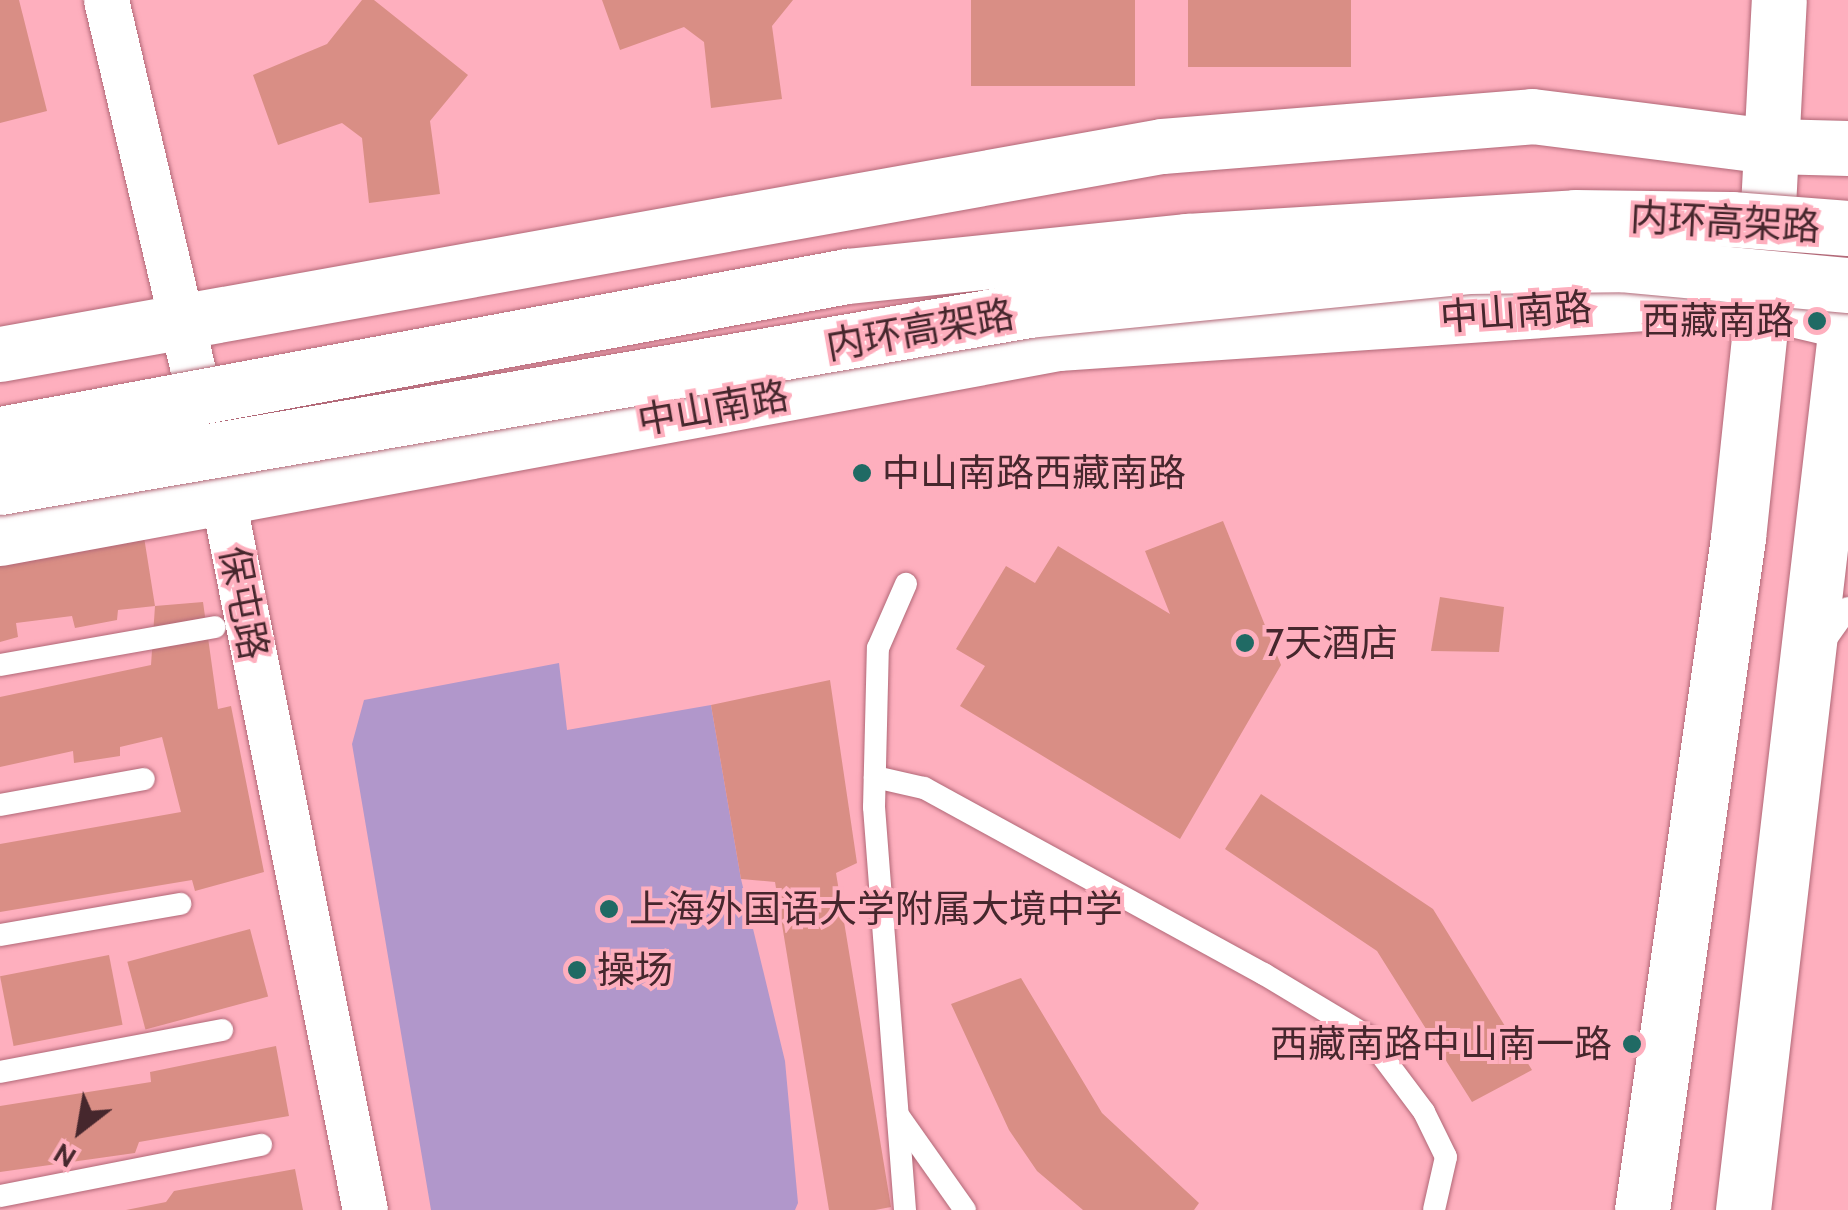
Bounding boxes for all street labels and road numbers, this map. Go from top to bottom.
street label: 内环高架路 [1629,194,1821,250]
street label: 中山南路 [1439,284,1593,340]
street label: 内环高架路 [822,291,1018,369]
street label: 中山南路 [634,372,792,444]
street label: 保屯路 [211,543,277,663]

